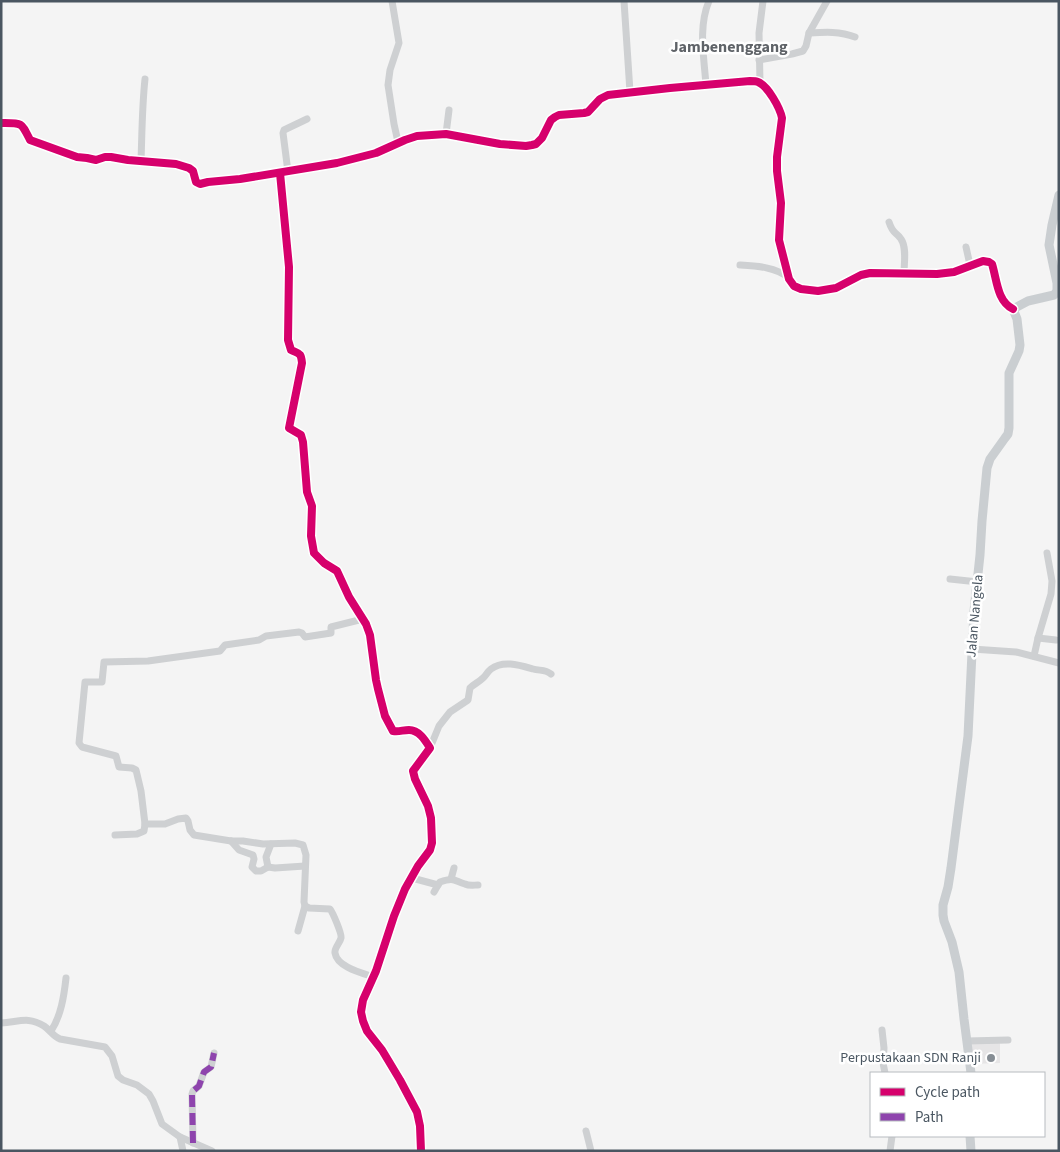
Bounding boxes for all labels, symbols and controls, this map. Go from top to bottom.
district label: Jambenenggang [670,36,788,58]
street label: Jalan Nangela [961,574,989,658]
place label: Perpustakaan SDN Ranji [840,1048,981,1068]
marker: Perpustakaan SDN Ranji [985,1052,997,1064]
legend [870,1072,1045,1137]
text: Cycle path [915,1082,980,1103]
text: Path [915,1107,943,1128]

